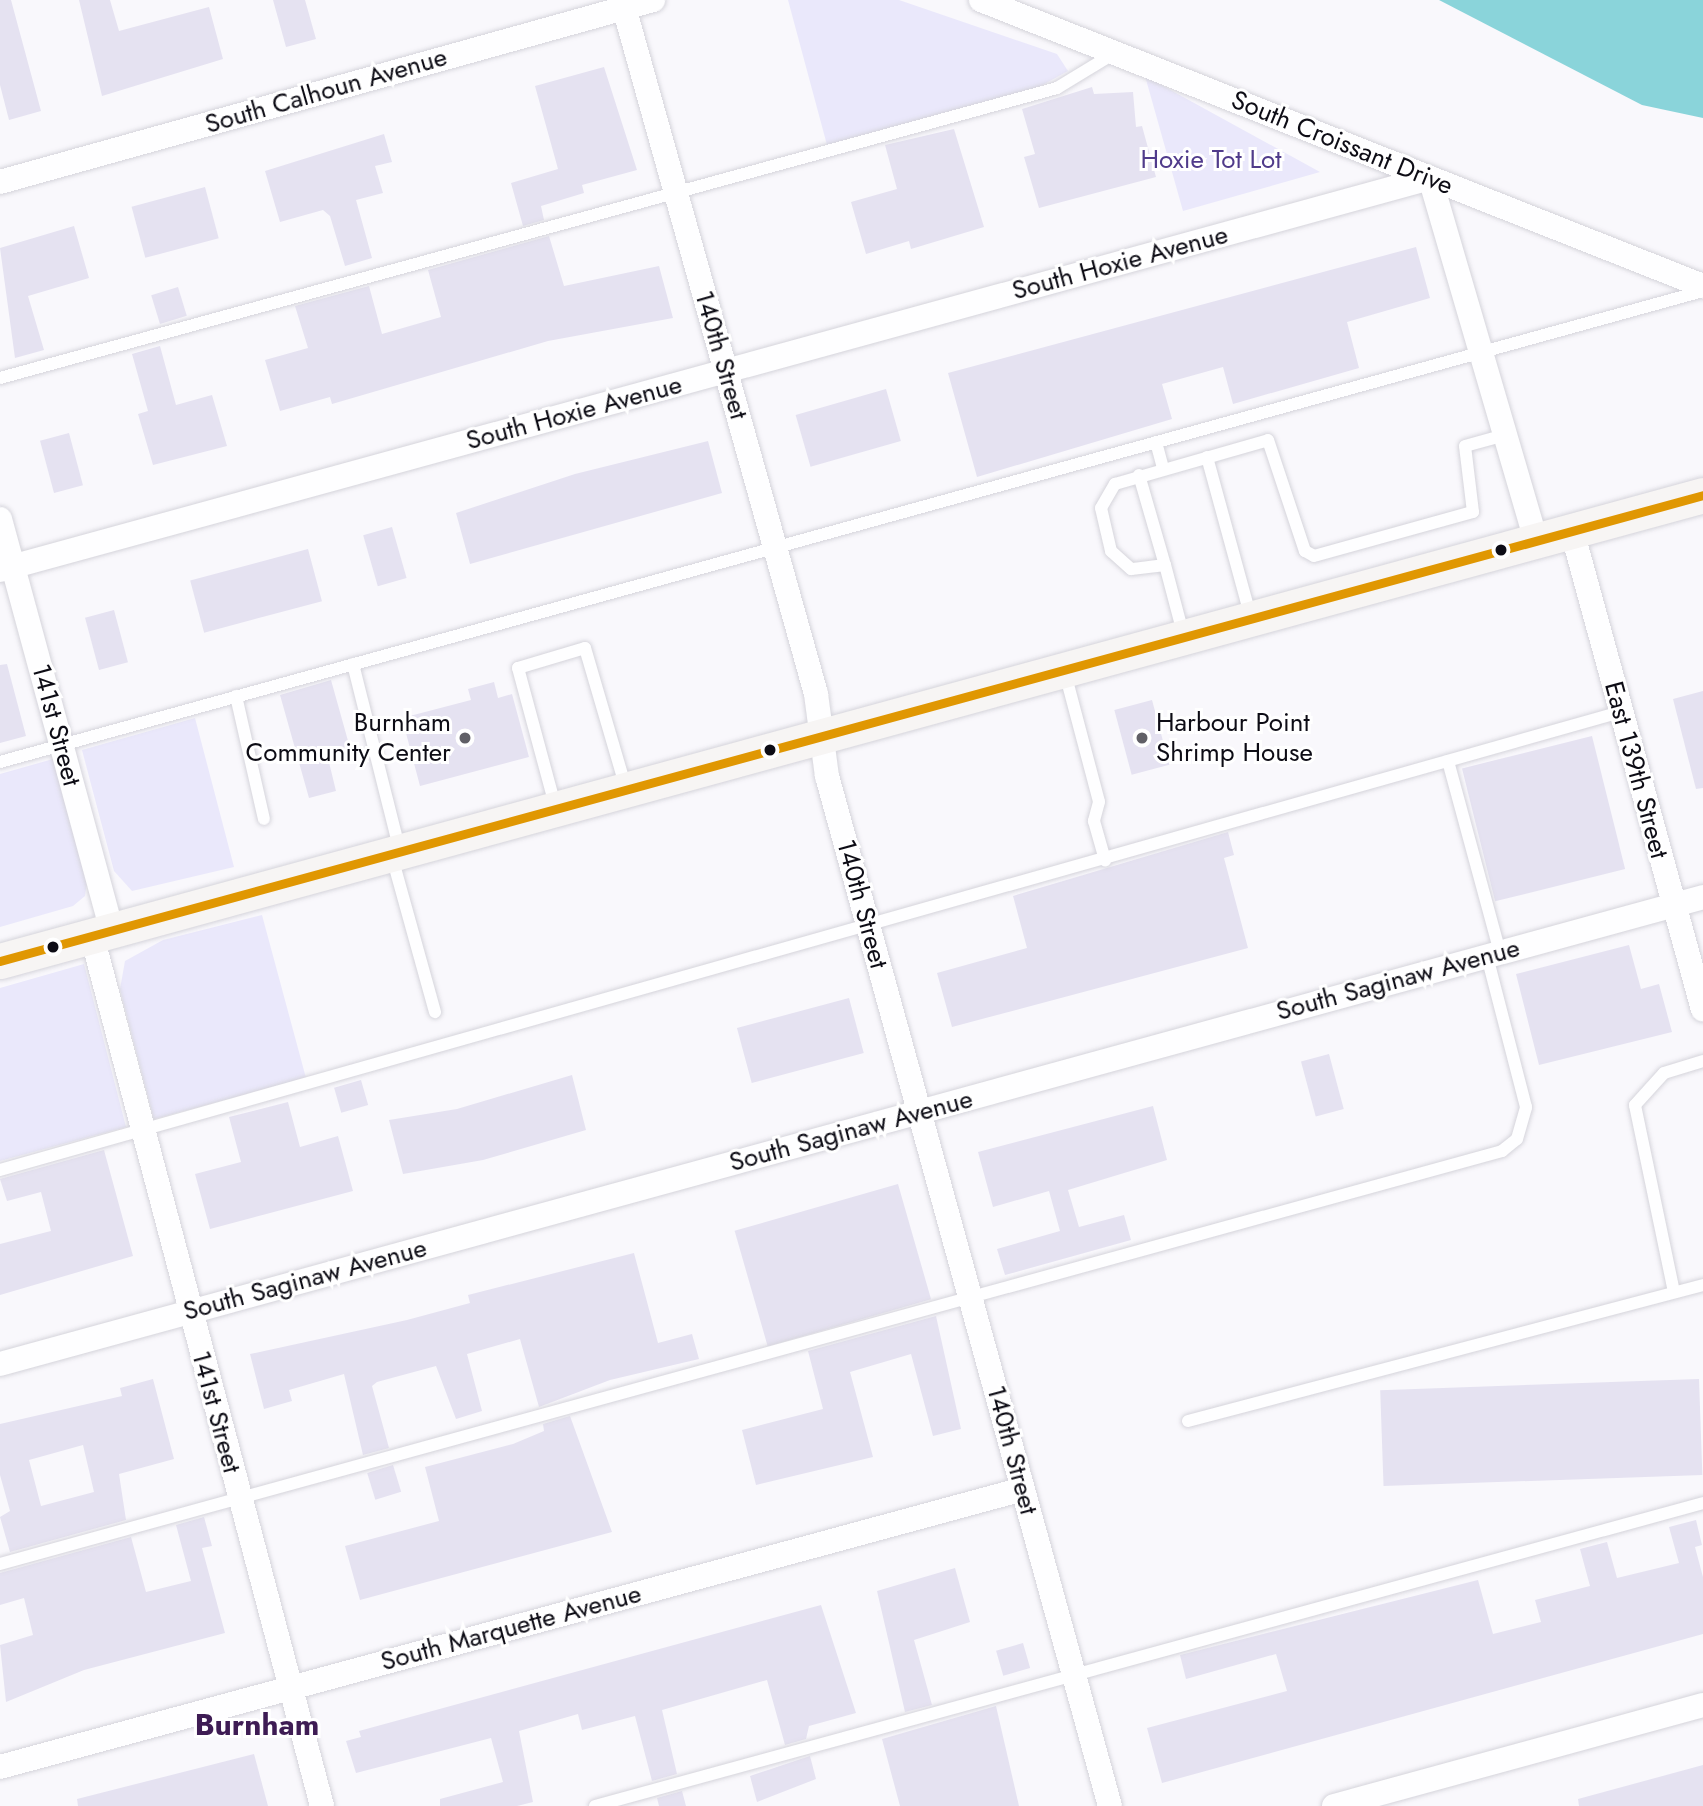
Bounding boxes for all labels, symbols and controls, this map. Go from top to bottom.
street label: South Calhoun Avenue [202,42,450,140]
street label: South Croissant Drive [1227,84,1457,202]
park label: Hoxie Tot Lot [1140,144,1282,176]
street label: South Hoxie Avenue [1009,219,1231,307]
street label: 140th Street [688,287,754,423]
street label: South Hoxie Avenue [463,369,685,457]
unlabelled marker [1494,543,1508,557]
street label: 141st Street [25,661,87,789]
street label: East 139th Street [1597,678,1675,862]
place label: Burnham Community Center [245,707,451,768]
place label: Harbour Point Shrimp House [1156,707,1313,768]
marker: Burnham Community Center [457,730,473,746]
marker: Harbour Point Shrimp House [1134,730,1150,746]
unlabelled marker [763,743,777,757]
street label: 140th Street [830,836,894,972]
street label: South Saginaw Avenue [1273,932,1523,1028]
unlabelled marker [46,940,60,954]
street label: South Saginaw Avenue [726,1083,976,1179]
street label: South Saginaw Avenue [180,1232,430,1328]
street label: 141st Street [185,1348,247,1476]
street label: 140th Street [980,1382,1044,1518]
street label: South Marquette Avenue [377,1578,645,1678]
district label: Burnham [195,1707,319,1743]

